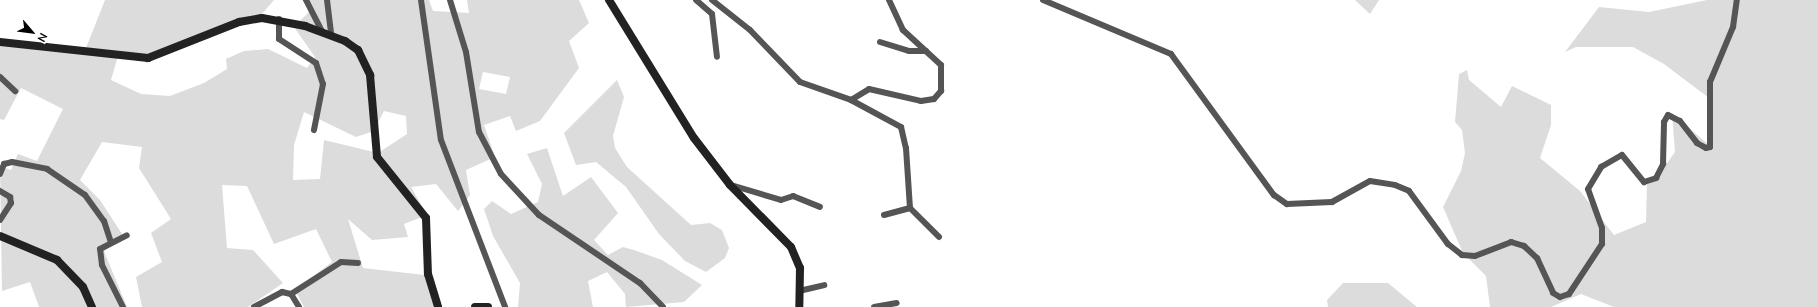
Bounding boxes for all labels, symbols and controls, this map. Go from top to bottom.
north arrow [12,12,52,52]
text: N [34,31,51,45]

